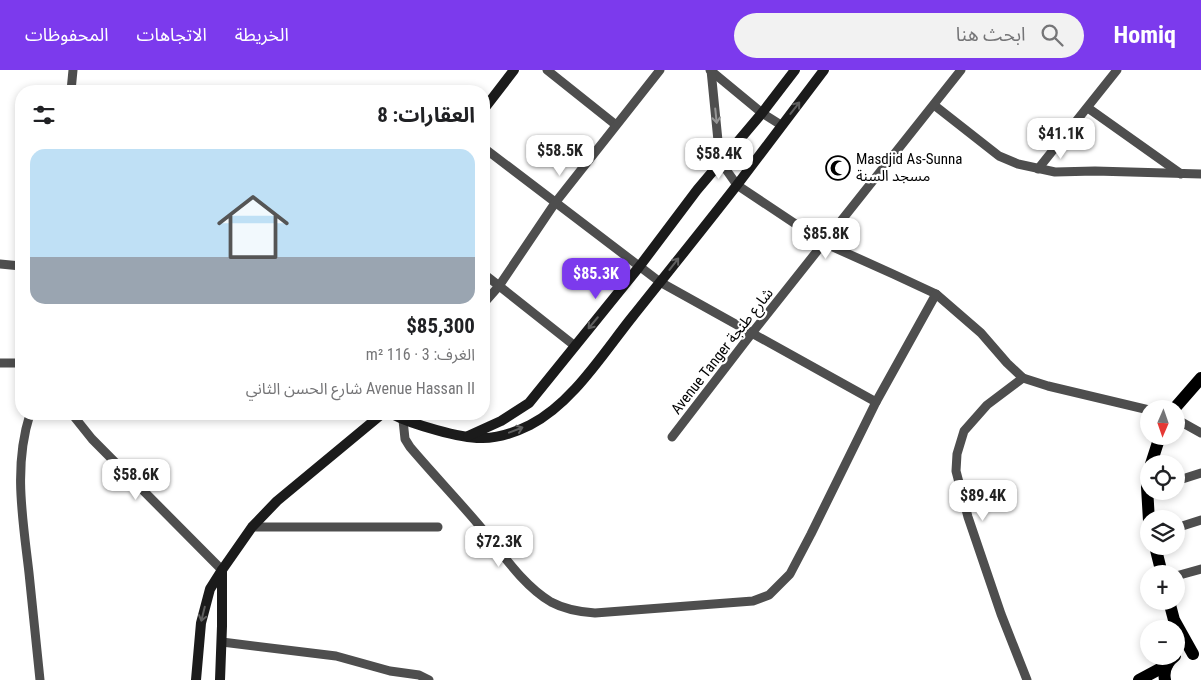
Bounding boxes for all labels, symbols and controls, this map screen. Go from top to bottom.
search box [734,13,1084,58]
icon: search [1038,21,1066,49]
text: Homiq [1114,21,1176,49]
text: ابحث هنا [956,23,1026,46]
text: المحفوظات [25,24,109,45]
text: الاتجاهات [137,24,207,45]
text: الخريطة [235,24,289,45]
icon: filters [30,101,58,129]
one-way arrow [789,102,800,115]
text: العقارات: 8 [377,103,475,127]
one-way arrow [711,108,721,124]
pin: $41.1K [1020,118,1102,160]
text: $41.1K [1038,124,1084,143]
pin: $58.5K [519,134,601,177]
pin: $58.4K [678,138,760,180]
text: $58.5K [537,141,583,160]
text: $58.4K [696,144,742,163]
place label: Masdjid As-Sunna مسجد السنة [856,150,962,185]
mosque icon: Masdjid As-Sunna مسجد السنة [825,155,851,181]
icon: home [208,182,298,272]
pin: $85.8K [785,218,867,260]
text: $85.8K [803,224,849,243]
pin: $85.3K [555,258,637,300]
one-way arrow [669,258,680,271]
text: $85.3K [573,264,619,283]
street label: Avenue Tanger شارع طنجة [667,284,779,419]
text: $85,300 [406,314,475,338]
one-way arrow [588,316,599,329]
text: الغرف: 3 · 116 m² [366,345,475,364]
text: Avenue Hassan II شارع الحسن الثاني [246,379,475,398]
north arrow [1140,400,1185,445]
map controls [1140,400,1185,665]
one-way arrow [508,425,523,435]
button: locate [1140,455,1185,500]
pin: $58.6K [95,458,177,501]
text: $58.6K [113,465,159,484]
pin: $89.4K [942,480,1024,522]
text: $89.4K [960,486,1006,505]
button: layers [1140,510,1185,555]
pin: $72.3K [458,526,540,568]
text: $72.3K [476,532,522,551]
button: + [1140,565,1185,610]
one-way arrow [198,606,207,622]
button: − [1140,620,1185,665]

